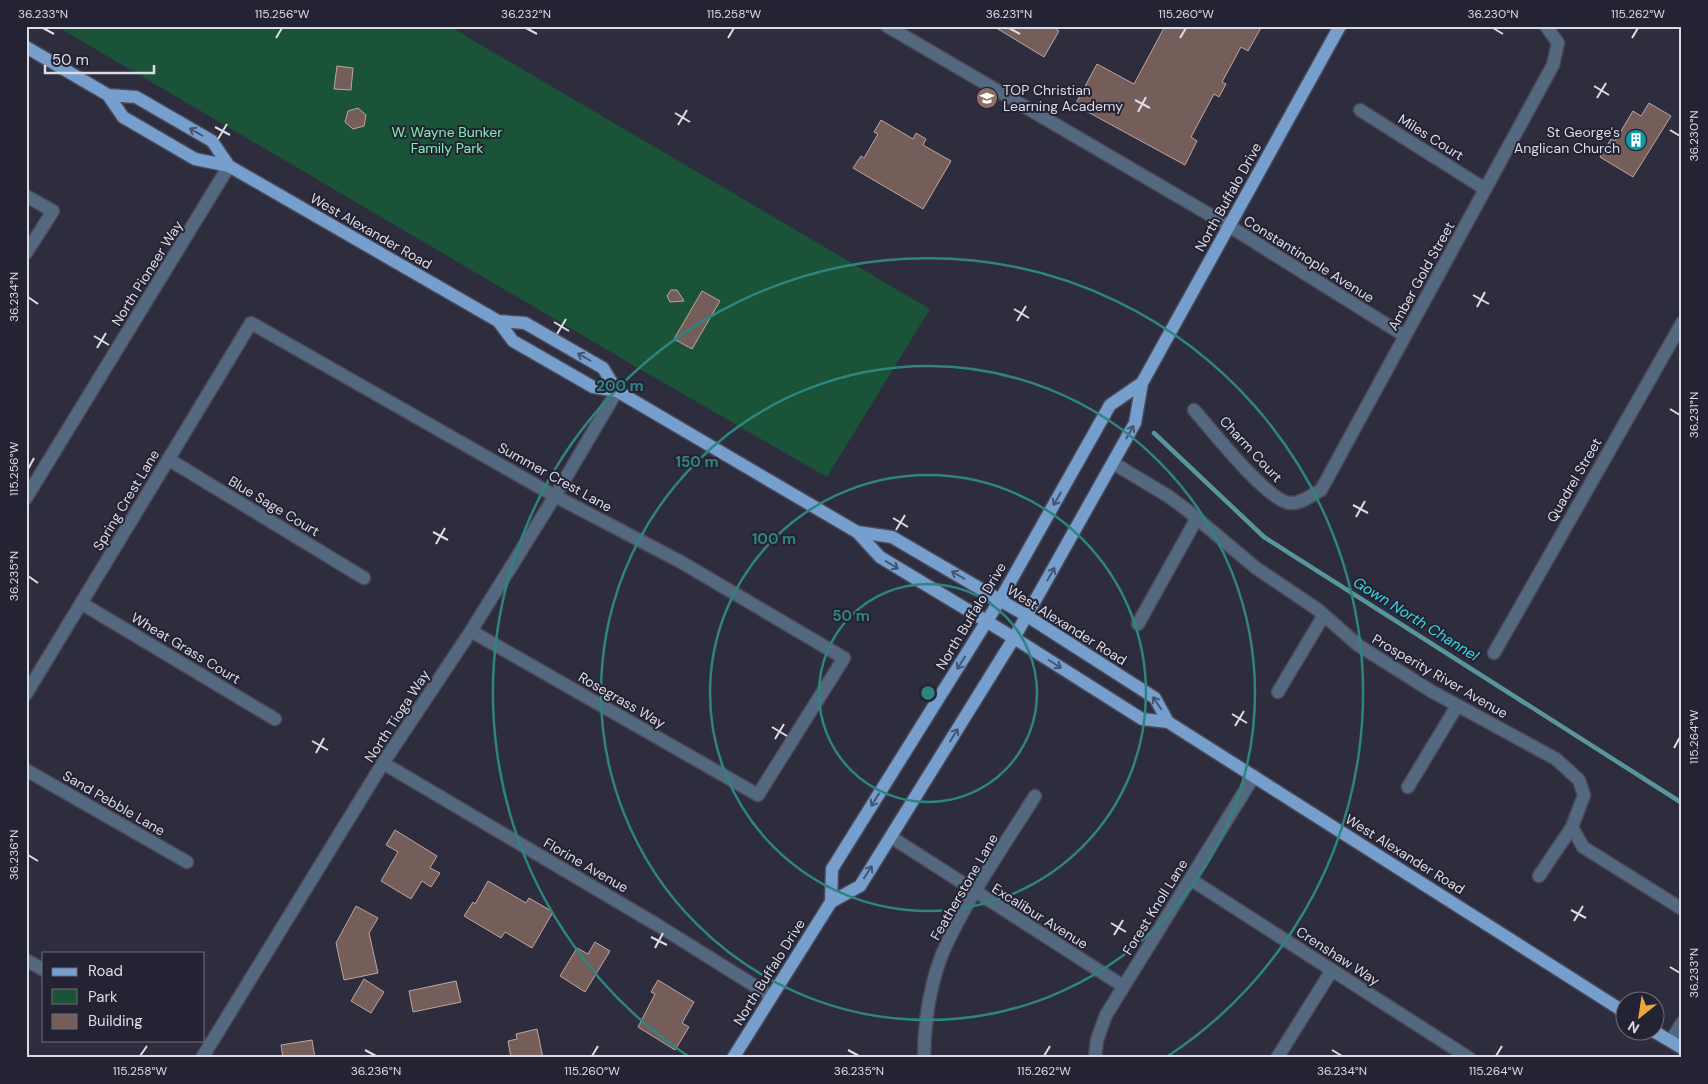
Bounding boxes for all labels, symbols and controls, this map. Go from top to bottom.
text: 36.233°N [18,6,68,22]
text: 115.256°W [255,6,310,22]
text: 36.232°N [501,6,551,22]
text: 115.258°W [707,6,762,22]
text: 36.231°N [986,6,1032,22]
text: 115.260°W [1158,6,1214,22]
text: 36.230°N [1467,6,1519,22]
text: 115.262°W [1611,6,1665,22]
scale bar [45,42,154,74]
text: 50 m [52,50,89,70]
place label: TOP Christian Learning Academy [1003,81,1123,115]
school or university icon: TOP Christian Learning Academy [975,86,999,110]
street label: Miles Court [1395,110,1467,164]
text: 36.230°N [1686,110,1702,162]
park label: W. Wayne Bunker Family Park [391,123,503,157]
place label: St George's Anglican Church [1514,123,1620,157]
one-way arrow [190,126,204,136]
building icon: St George's Anglican Church [1624,128,1648,152]
street label: North Buffalo Drive [1191,139,1265,255]
street label: West Alexander Road [307,189,435,273]
street label: Constantinople Avenue [1240,211,1378,307]
street label: North Pioneer Way [107,217,187,329]
street label: Amber Gold Street [1384,218,1458,334]
text: 36.234°N [6,272,22,322]
one-way arrow [576,352,591,362]
text: 200 m [596,376,644,396]
text: 36.231°N [1686,392,1702,438]
street label: Charm Court [1216,412,1286,486]
one-way arrow [1126,425,1136,440]
street label: Quadrel Street [1543,435,1605,525]
street label: Summer Crest Lane [495,438,615,516]
text: 115.256°W [6,441,22,496]
street label: Spring Crest Lane [89,446,163,554]
text: 150 m [676,452,719,472]
street label: Blue Sage Court [225,472,323,540]
one-way arrow [1052,491,1062,506]
text: 100 m [752,529,796,549]
text: 36.235°N [6,551,22,601]
street label: North Buffalo Drive [932,559,1010,673]
one-way arrow [885,560,899,570]
one-way arrow [1046,566,1056,581]
one-way arrow [951,570,965,580]
water label: Gown North Channel [1349,572,1483,666]
street label: West Alexander Road [1004,581,1130,669]
text: 50 m [832,606,870,626]
street label: Wheat Grass Court [128,608,244,688]
street label: Prosperity River Avenue [1369,630,1511,722]
one-way arrow [956,655,966,669]
one-way arrow [1048,659,1062,669]
street label: North Tioga Way [360,666,434,766]
street label: Rosegrass Way [575,668,669,732]
centre of rings [919,684,937,702]
one-way arrow [1152,696,1162,710]
text: 115.264°W [1686,709,1702,764]
one-way arrow [949,728,959,742]
street label: Sand Pebble Lane [60,766,168,840]
one-way arrow [870,793,880,807]
street label: West Alexander Road [1342,810,1468,898]
text: 36.236°N [6,830,22,880]
street label: Featherstone Lane [926,830,1002,944]
street label: Florine Avenue [540,834,632,896]
street label: Forest Knoll Lane [1118,856,1192,958]
one-way arrow [863,866,873,880]
street label: Excalibur Avenue [989,879,1091,953]
street label: North Buffalo Drive [729,915,809,1029]
street label: Crenshaw Way [1293,922,1383,990]
text: 36.233°N [1686,948,1702,998]
legend [42,952,205,1042]
text: Road [88,961,123,981]
text: Park [88,987,118,1007]
north arrow [1616,992,1666,1042]
text: Building [88,1011,143,1031]
text: N [1625,1017,1642,1038]
text: 115.258°W [113,1063,168,1079]
text: 36.236°N [351,1063,401,1079]
text: 115.260°W [564,1063,620,1079]
text: 36.235°N [834,1063,884,1079]
text: 115.262°W [1017,1063,1071,1079]
text: 36.234°N [1317,1063,1367,1079]
text: 115.264°W [1469,1063,1524,1079]

